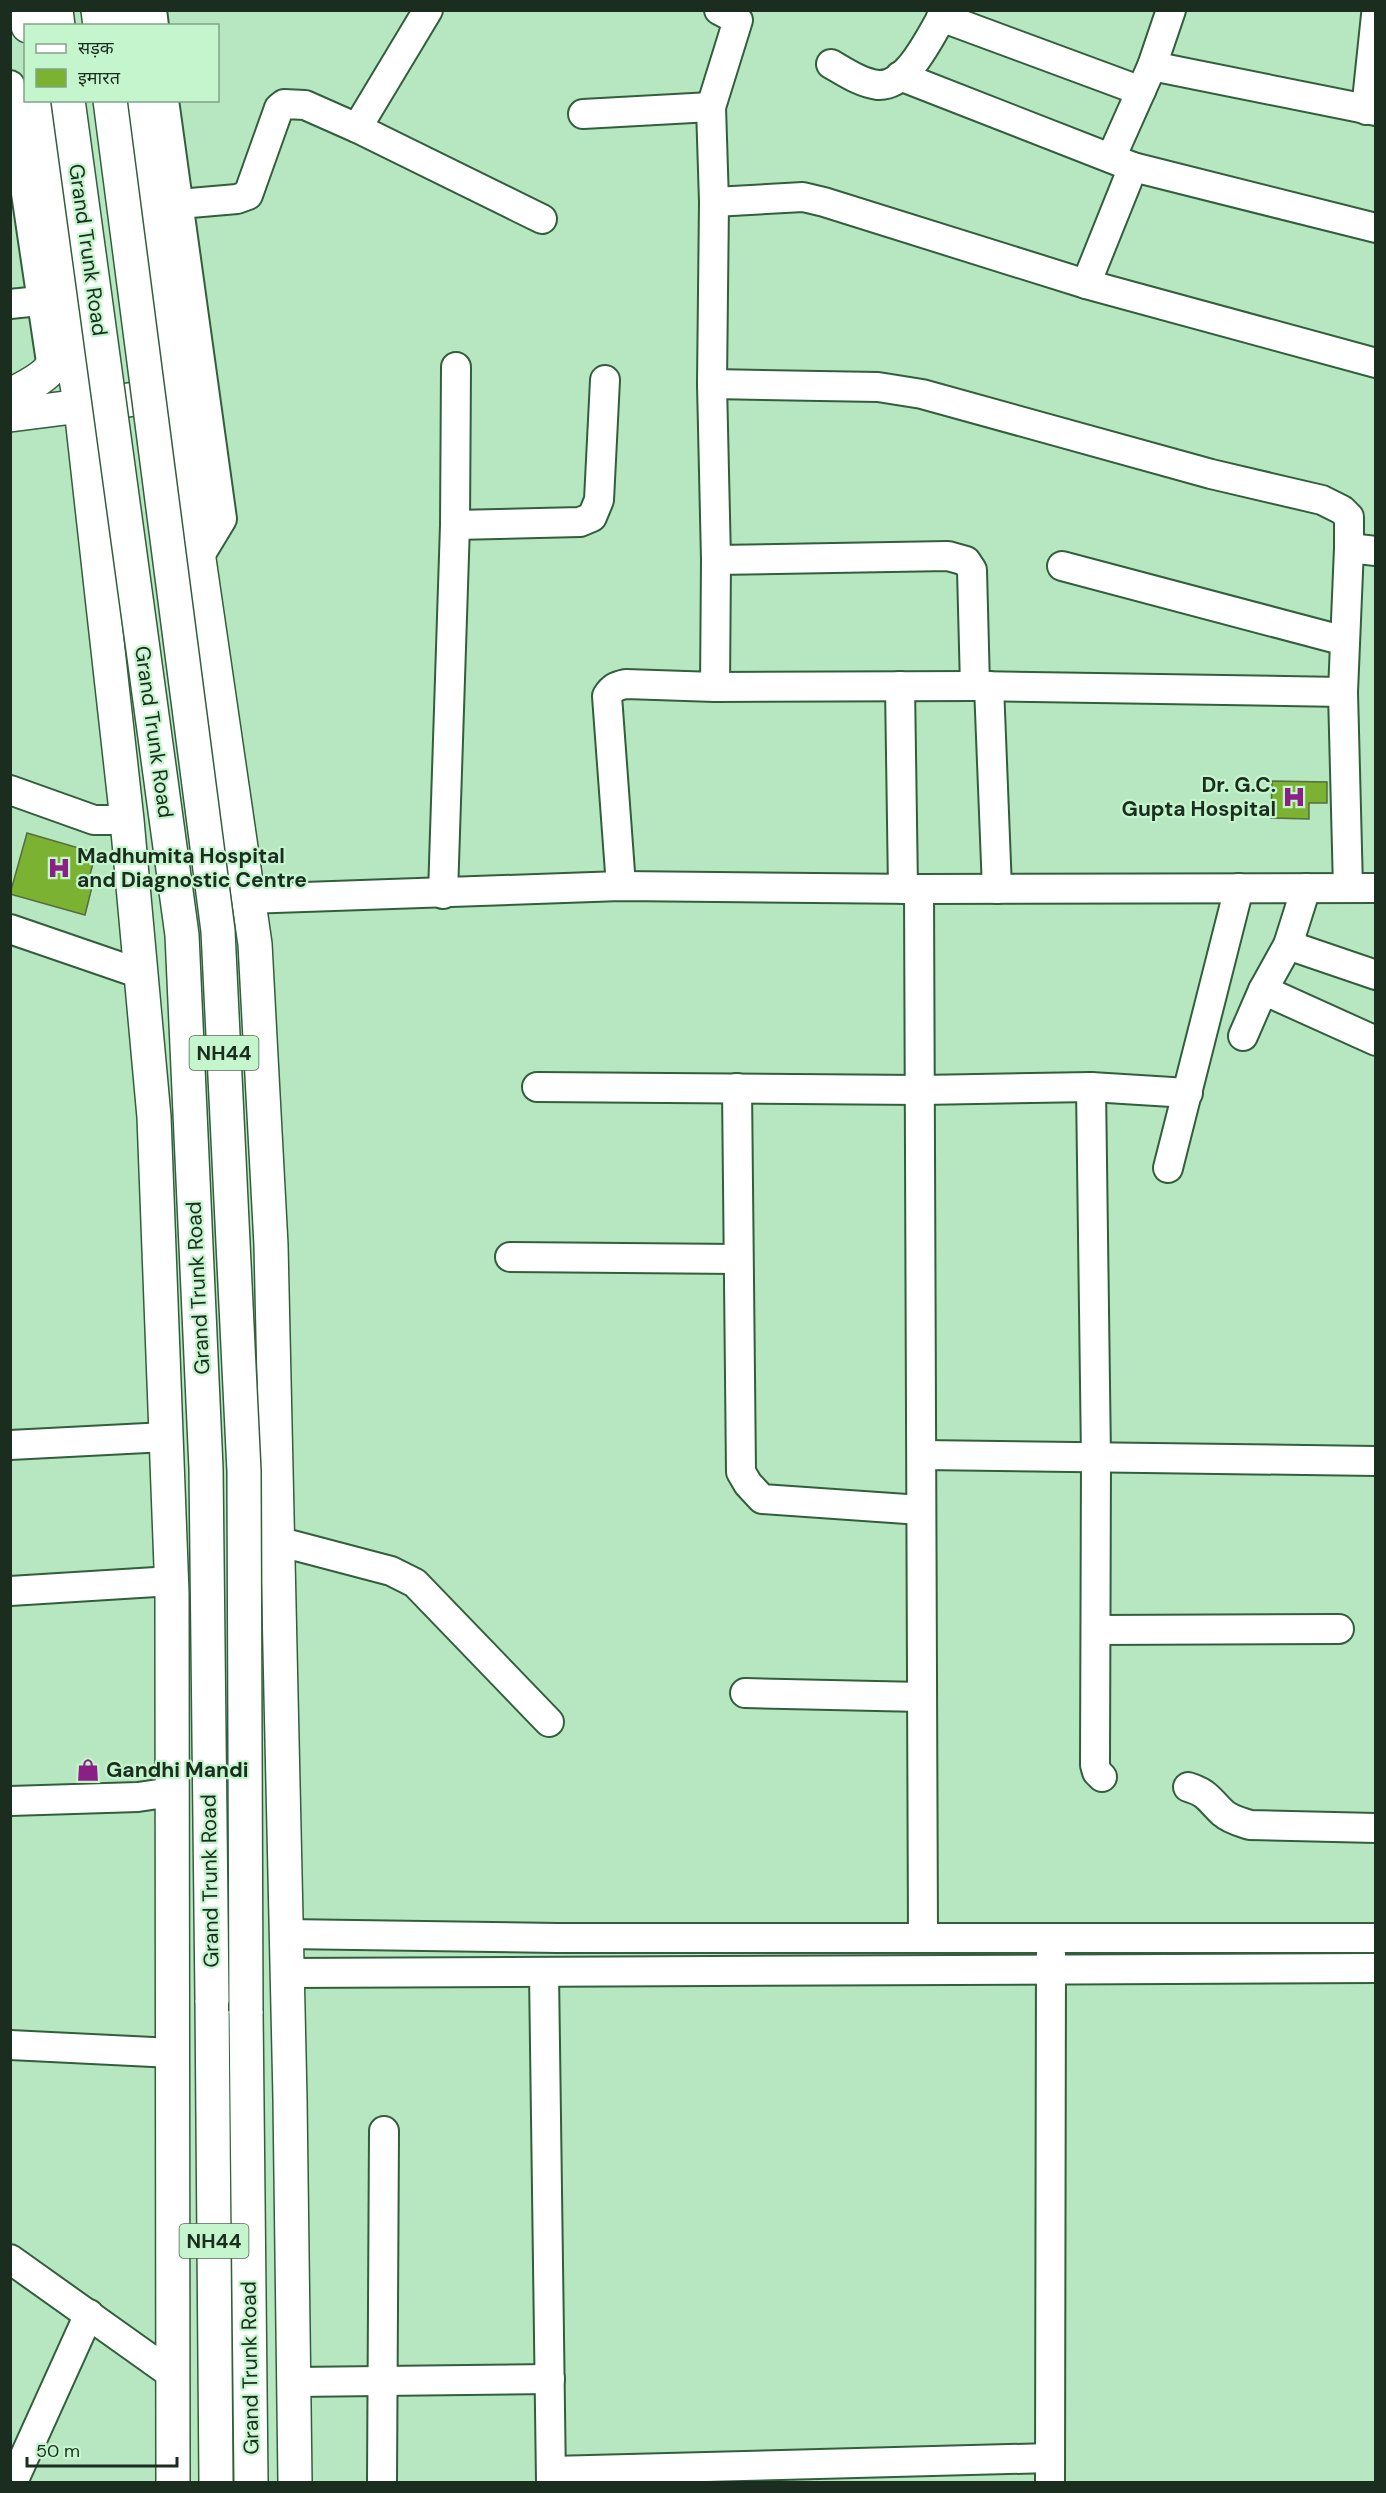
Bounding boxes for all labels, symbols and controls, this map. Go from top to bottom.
legend [24,24,219,102]
text: सड़क [78,36,115,60]
text: इमारत [78,66,121,90]
street label: Grand Trunk Road [62,162,114,338]
street label: Grand Trunk Road [128,644,180,820]
place label: Dr. G.C. Gupta Hospital [1122,771,1276,823]
hospital icon: Dr. G.C. Gupta Hospital [1281,784,1307,810]
place label: Madhumita Hospital and Diagnostic Centre [77,842,307,894]
hospital icon: Madhumita Hospital and Diagnostic Centre [46,855,72,881]
road number: NH44 [190,1036,258,1070]
street label: Grand Trunk Road [179,1201,217,1375]
place label: Gandhi Mandi [106,1756,248,1784]
shop icon: Gandhi Mandi [75,1757,101,1783]
street label: Grand Trunk Road [194,1794,226,1968]
road number: NH44 [180,2224,248,2258]
street label: Grand Trunk Road [234,2281,266,2455]
scale bar [27,2430,177,2468]
text: 50 m [36,2439,80,2463]

